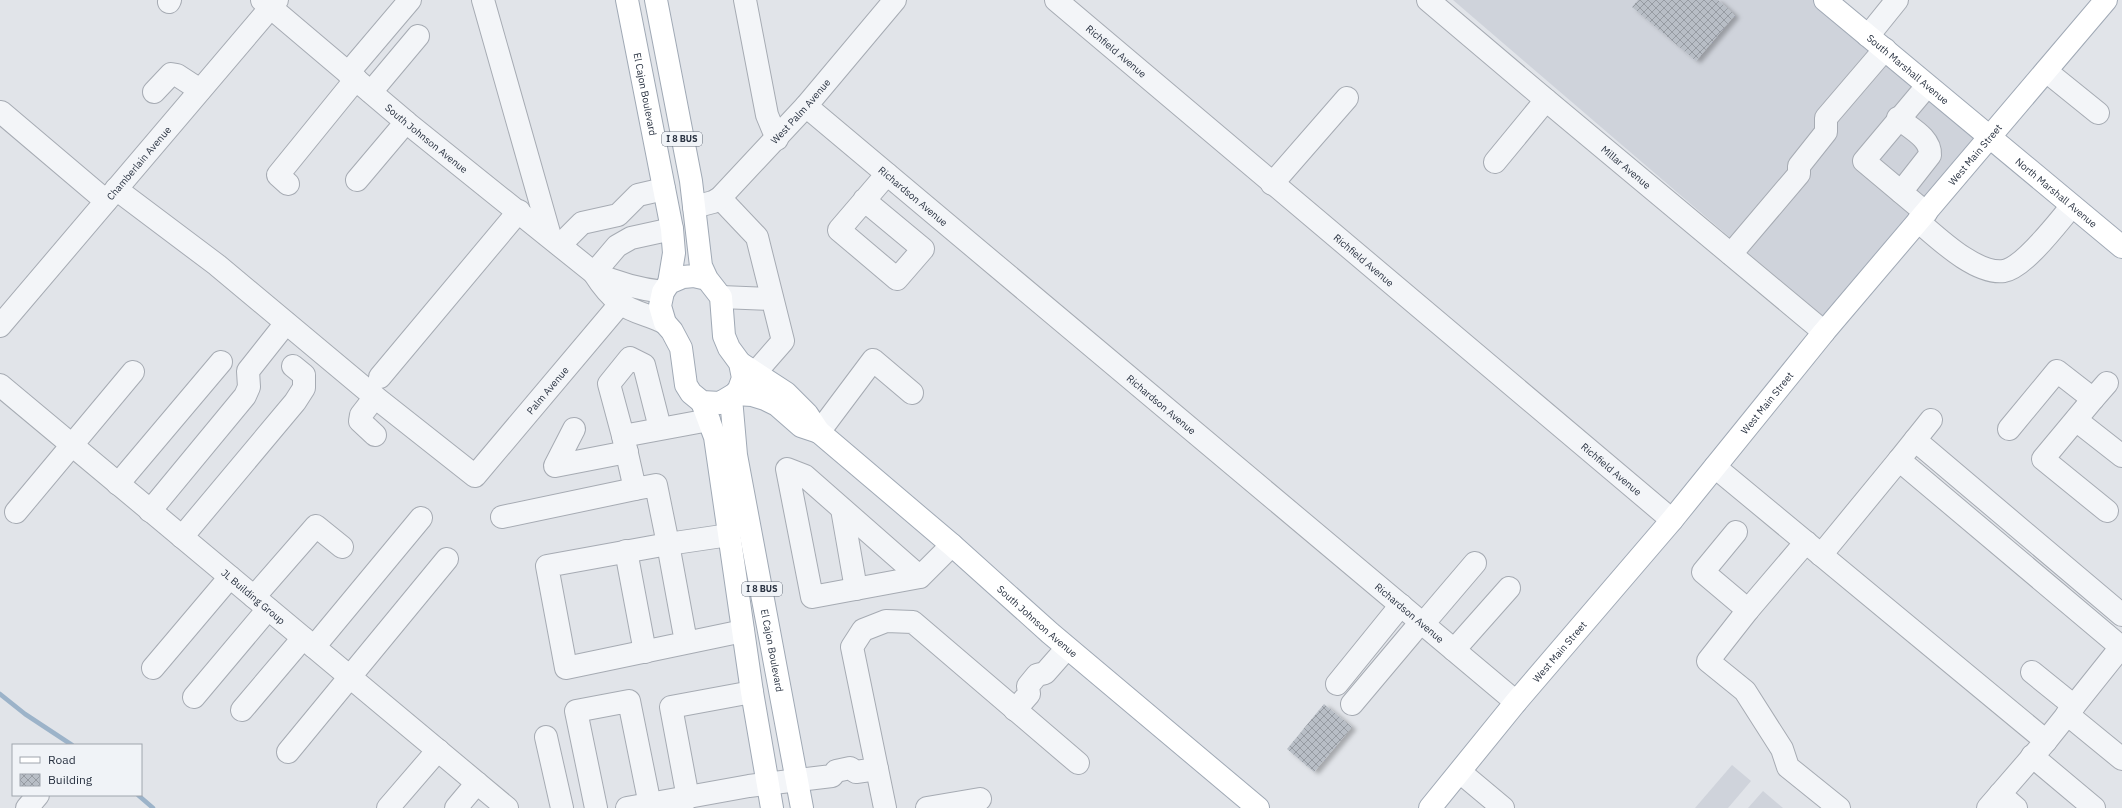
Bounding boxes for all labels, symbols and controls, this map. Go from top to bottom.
street label: Richfield Avenue [1083,22,1149,81]
street label: South Marshall Avenue [1864,32,1952,108]
street label: El Cajon Boulevard [631,52,660,137]
street label: West Palm Avenue [768,76,834,147]
street label: South Johnson Avenue [382,101,471,176]
street label: West Main Street [1946,121,2005,188]
street label: Chamberlain Avenue [104,123,174,203]
road number: I 8 BUS [662,132,702,146]
street label: Millar Avenue [1598,143,1654,192]
street label: North Marshall Avenue [2013,155,2100,231]
street label: Richardson Avenue [876,164,951,229]
street label: Richfield Avenue [1331,231,1397,290]
street label: Palm Avenue [524,364,572,417]
street label: West Main Street [1738,369,1797,437]
street label: Richardson Avenue [1124,372,1199,438]
street label: Richfield Avenue [1578,440,1644,499]
street label: JL Building Group [218,566,288,627]
street label: Richardson Avenue [1372,580,1447,646]
road number: I 8 BUS [742,582,782,596]
street label: South Johnson Avenue [994,583,1080,661]
street label: El Cajon Boulevard [758,608,786,693]
street label: West Main Street [1530,618,1590,685]
legend [12,744,142,796]
text: Road [48,752,76,767]
text: Building [48,772,93,787]

